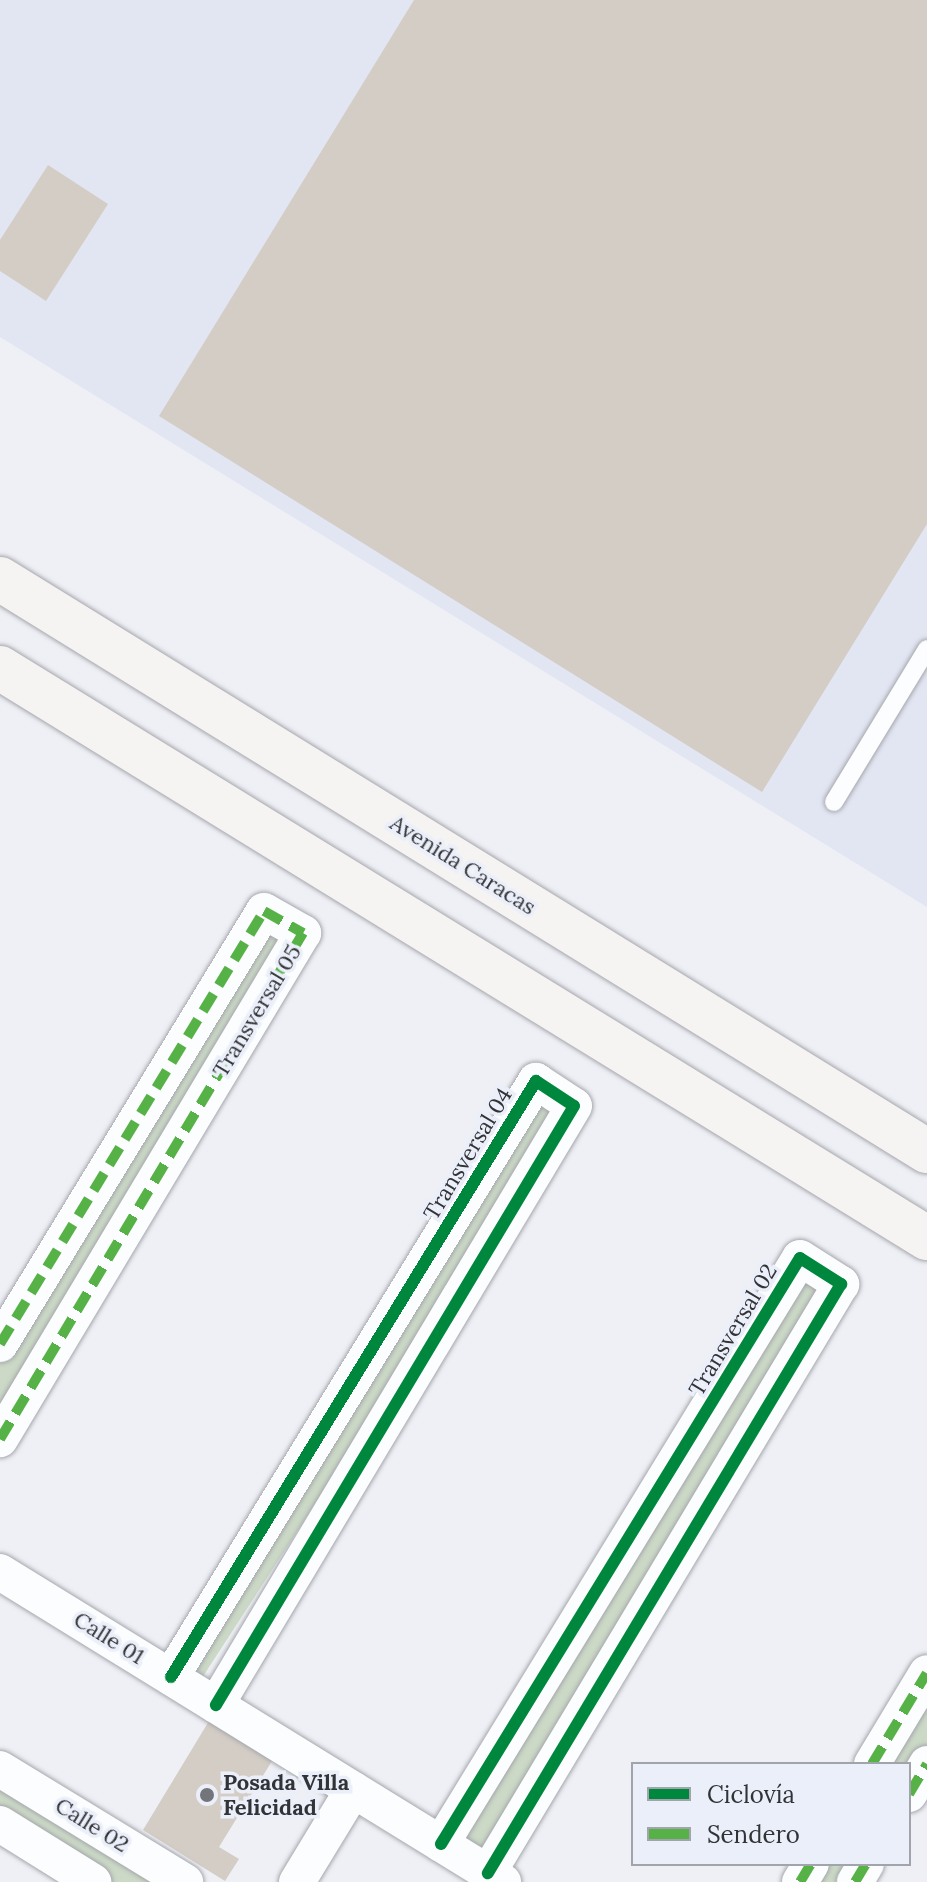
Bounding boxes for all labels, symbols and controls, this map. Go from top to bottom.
street label: Avenida Caracas [385,810,541,920]
street label: Transversal 05 [207,940,307,1082]
street label: Transversal 04 [418,1083,518,1225]
street label: Transversal 02 [683,1259,783,1401]
street label: Calle 01 [69,1606,149,1670]
legend [631,1762,911,1866]
place label: Posada Villa Felicidad [223,1769,349,1820]
text: Ciclovía [707,1779,795,1810]
marker: Posada Villa Felicidad [198,1786,216,1804]
street label: Calle 02 [50,1792,134,1858]
text: Sendero [707,1819,800,1850]

